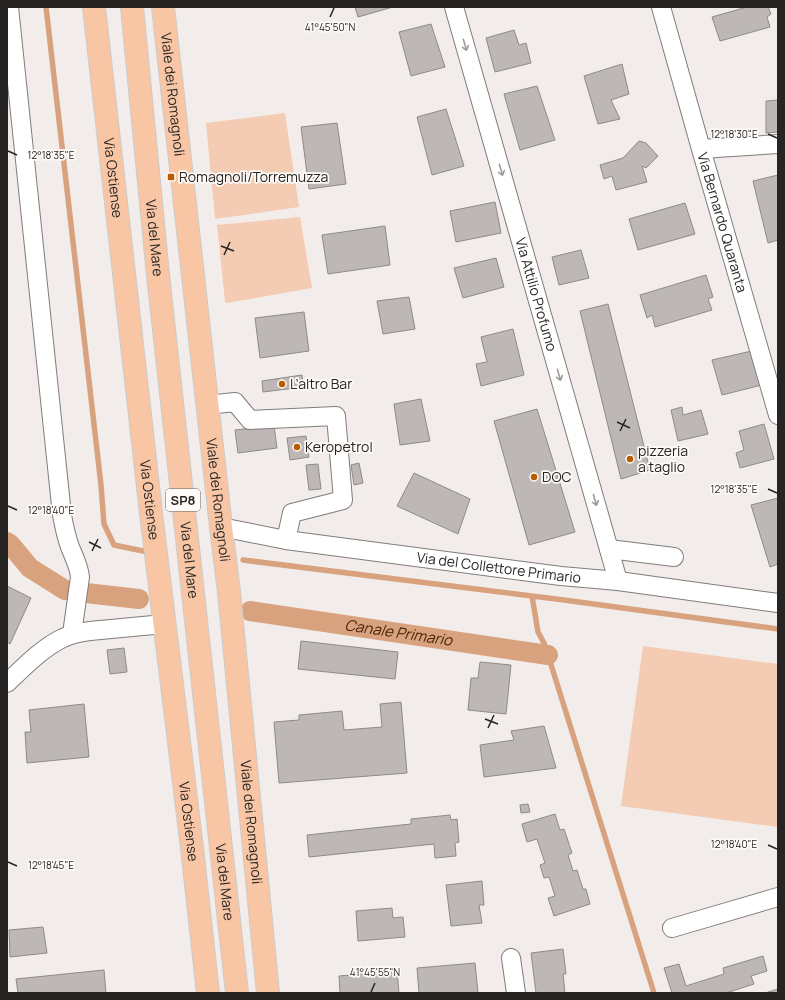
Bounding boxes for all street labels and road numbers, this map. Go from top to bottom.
street label: Viale dei Romagnoli [157,32,190,157]
street label: Via Ostiense [100,137,128,219]
street label: Via Bernardo Quaranta [693,150,752,295]
street label: Via del Mare [142,198,168,277]
street label: Via Attilio Profumo [511,235,562,353]
street label: Viale dei Romagnoli [202,437,235,563]
street label: Via Ostiense [136,459,164,541]
road number: SP8 [166,489,200,511]
street label: Via del Mare [176,521,204,599]
street label: Via del Collettore Primario [416,547,582,587]
street label: Viale dei Romagnoli [236,759,267,885]
street label: Via Ostiense [175,780,203,862]
street label: Via del Mare [212,843,239,921]

